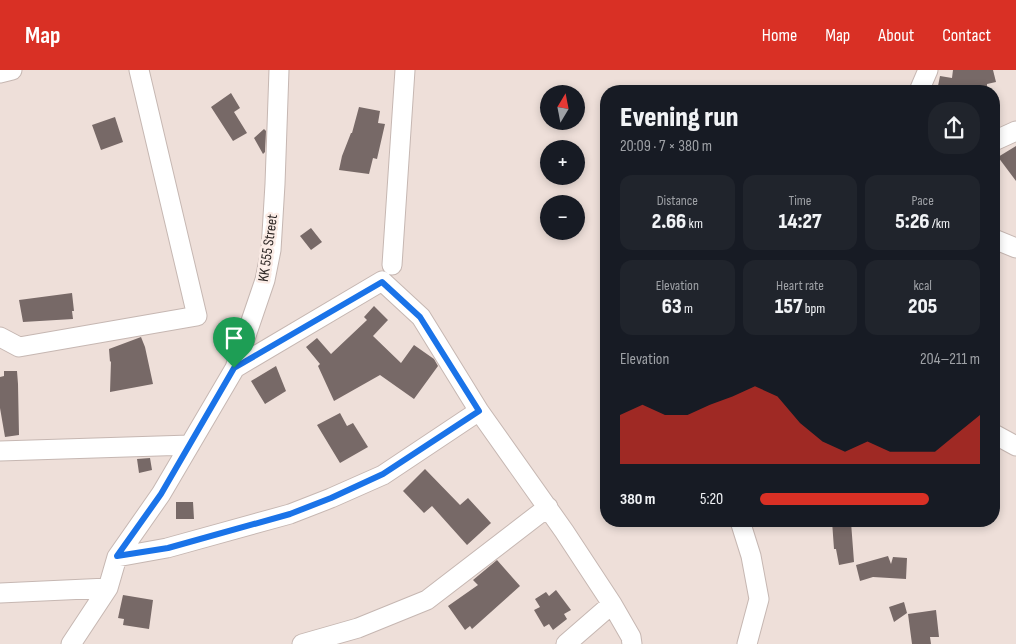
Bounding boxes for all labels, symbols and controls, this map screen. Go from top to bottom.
text: Map [25,21,60,50]
text: Home [762,25,797,46]
text: Map [825,25,850,46]
text: About [878,25,914,46]
text: Contact [942,25,991,46]
north arrow [540,85,585,130]
map controls [540,85,585,240]
text: Evening run [620,101,738,134]
button: share [928,102,980,154]
text: 20:09 · 7 × 380 m [620,137,712,156]
button: + [540,140,585,185]
text: Distance [657,192,698,209]
text: Time [789,192,811,209]
text: Pace [912,192,934,209]
button: − [540,195,585,240]
text: 2.66 [652,209,686,234]
text: 14:27 [778,209,822,234]
text: 5:26 [895,209,930,234]
street label: KK 555 Street [254,213,282,283]
text: km [686,215,703,232]
text: /km [930,215,950,232]
text: Elevation [656,277,699,294]
text: Heart rate [776,277,824,294]
text: kcal [913,277,932,294]
text: 63 [662,294,682,319]
text: 157 [775,294,802,319]
text: 205 [908,294,937,319]
text: m [682,300,693,317]
text: bpm [802,300,825,317]
pin [213,317,255,368]
icon: arrive [220,324,248,352]
text: Elevation [620,350,669,369]
text: 204–211 m [920,350,980,369]
text: 380 m [620,490,655,509]
text: 5:20 [700,490,723,509]

